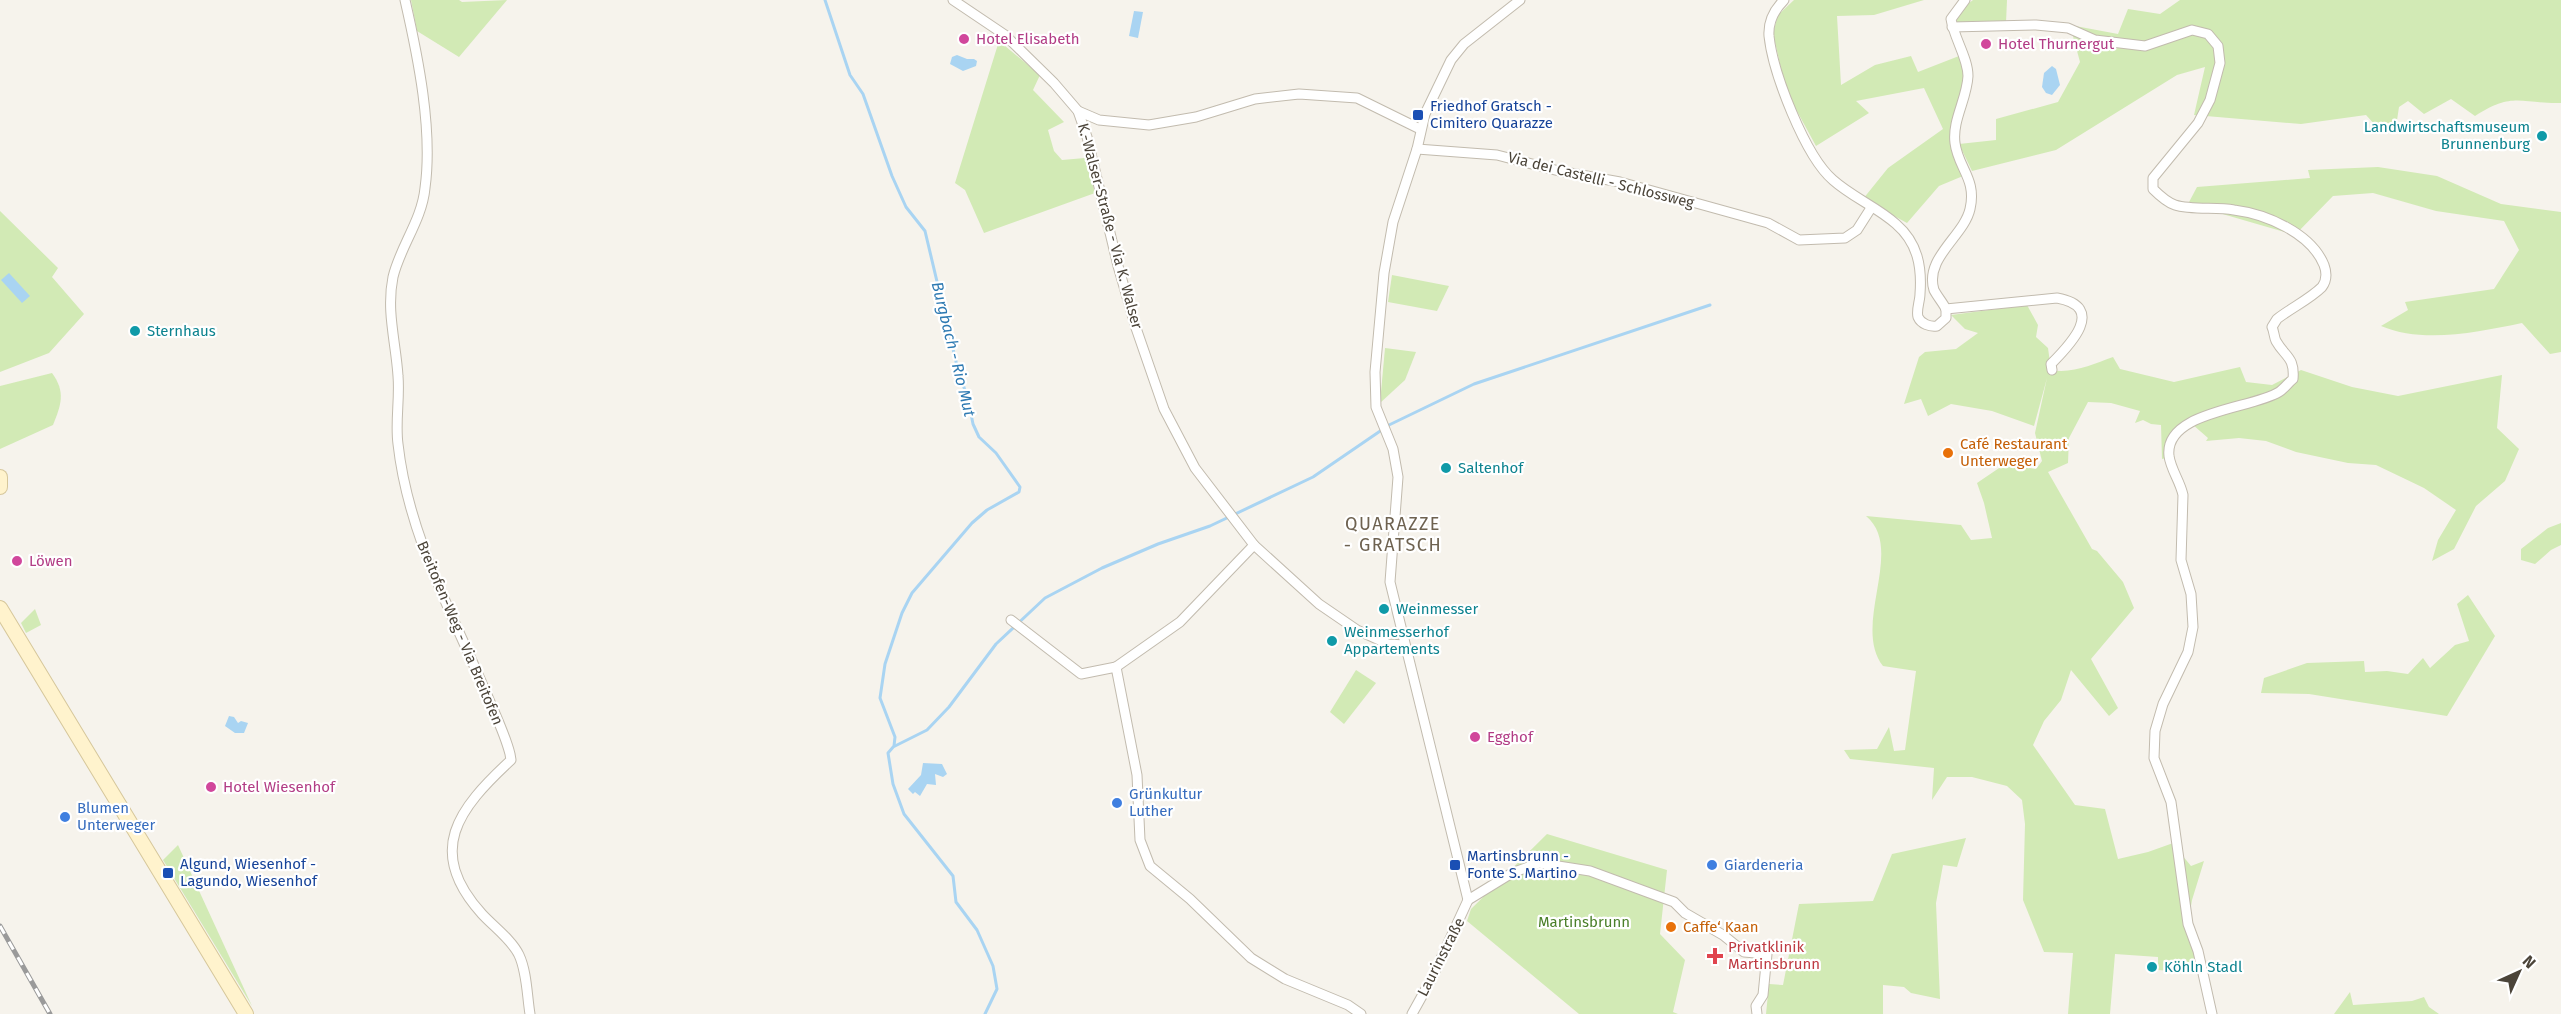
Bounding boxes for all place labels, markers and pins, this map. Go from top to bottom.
place label: Hotel Elisabeth [976,30,1080,48]
marker: Hotel Elisabeth [957,32,971,46]
place label: Hotel Thurnergut [1998,35,2115,53]
marker: Hotel Thurnergut [1979,37,1993,51]
place label: Friedhof Gratsch - Cimitero Quarazze [1430,97,1553,132]
marker: Friedhof Gratsch - Cimitero Quarazze [1411,108,1425,122]
place label: Landwirtschaftsmuseum Brunnenburg [2364,118,2530,153]
marker: Landwirtschaftsmuseum Brunnenburg [2535,129,2549,143]
place label: Sternhaus [147,322,216,340]
marker: Sternhaus [128,324,142,338]
place label: Café Restaurant Unterweger [1960,435,2068,470]
marker: Café Restaurant Unterweger [1941,446,1955,460]
place label: Saltenhof [1458,459,1524,477]
marker: Saltenhof [1439,461,1453,475]
place label: Löwen [29,552,73,570]
marker: Löwen [10,554,24,568]
place label: Weinmesser [1396,600,1479,618]
marker: Weinmesser [1377,602,1391,616]
place label: Weinmesserhof Appartements [1344,623,1450,658]
marker: Weinmesserhof Appartements [1325,634,1339,648]
place label: Egghof [1487,728,1534,746]
marker: Egghof [1468,730,1482,744]
place label: Hotel Wiesenhof [223,778,336,796]
marker: Hotel Wiesenhof [204,780,218,794]
place label: Grünkultur Luther [1129,785,1203,820]
marker: Grünkultur Luther [1110,796,1124,810]
place label: Blumen Unterweger [77,799,156,834]
marker: Blumen Unterweger [58,810,72,824]
place label: Martinsbrunn - Fonte S. Martino [1467,847,1577,882]
place label: Algund, Wiesenhof - Lagundo, Wiesenhof [180,855,318,890]
place label: Giardeneria [1724,856,1804,874]
marker: Martinsbrunn - Fonte S. Martino [1448,858,1462,872]
marker: Giardeneria [1705,858,1719,872]
marker: Algund, Wiesenhof - Lagundo, Wiesenhof [161,866,175,880]
place label: Caffe‘ Kaan [1683,918,1759,936]
marker: Caffe‘ Kaan [1664,920,1678,934]
place label: Privatklinik Martinsbrunn [1728,938,1820,973]
marker: Privatklinik Martinsbrunn [1706,947,1724,965]
place label: Köhln Stadl [2164,958,2243,976]
marker: Köhln Stadl [2145,960,2159,974]

